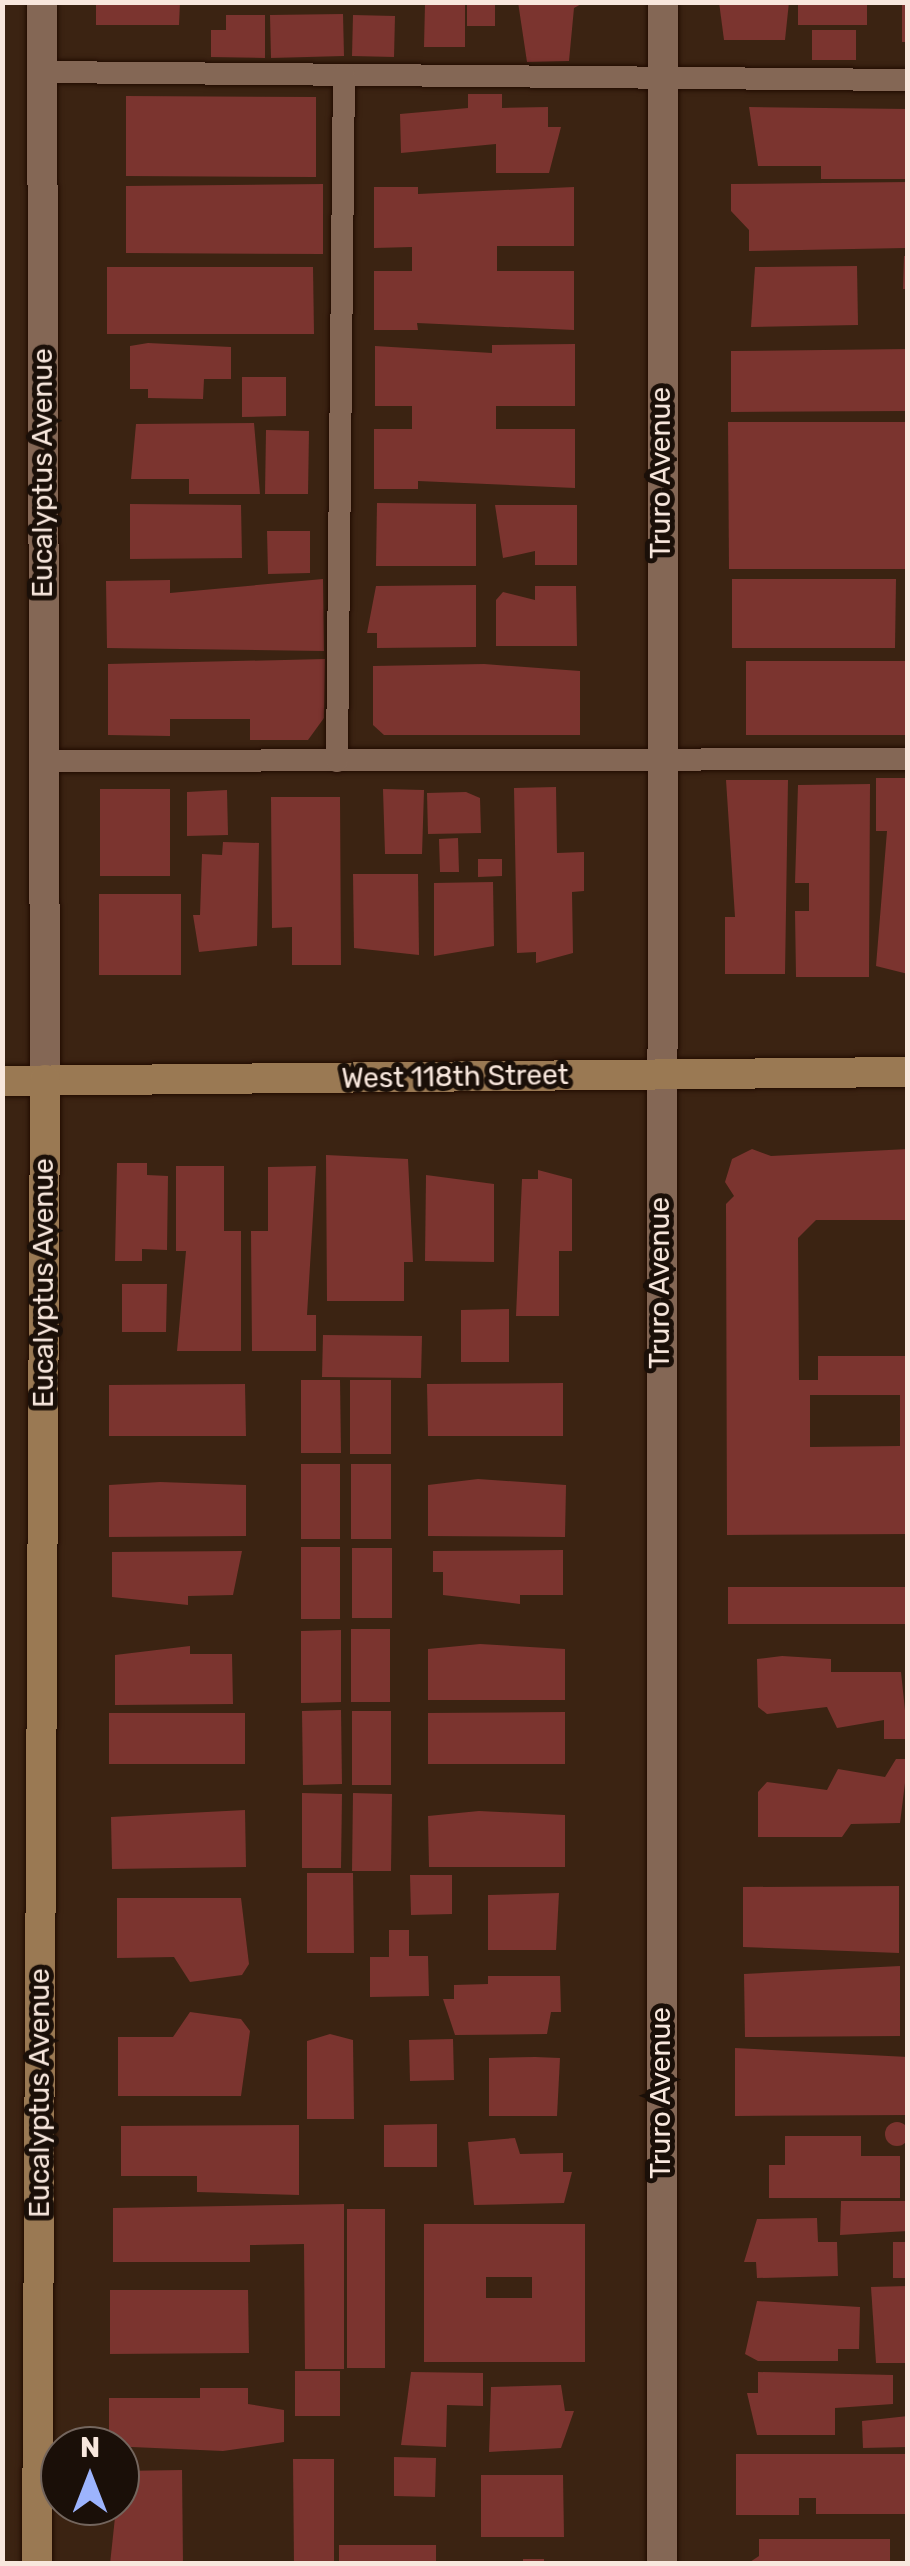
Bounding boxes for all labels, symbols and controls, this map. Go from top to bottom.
street label: Eucalyptus Avenue [26,348,60,598]
street label: Truro Avenue [644,387,678,559]
street label: West 118th Street [341,1058,569,1096]
street label: Eucalyptus Avenue [27,1158,61,1408]
street label: Truro Avenue [643,1197,677,1369]
street label: Eucalyptus Avenue [23,1968,57,2218]
street label: Truro Avenue [644,2007,678,2179]
north arrow [40,2426,140,2526]
text: N [80,2431,100,2464]

